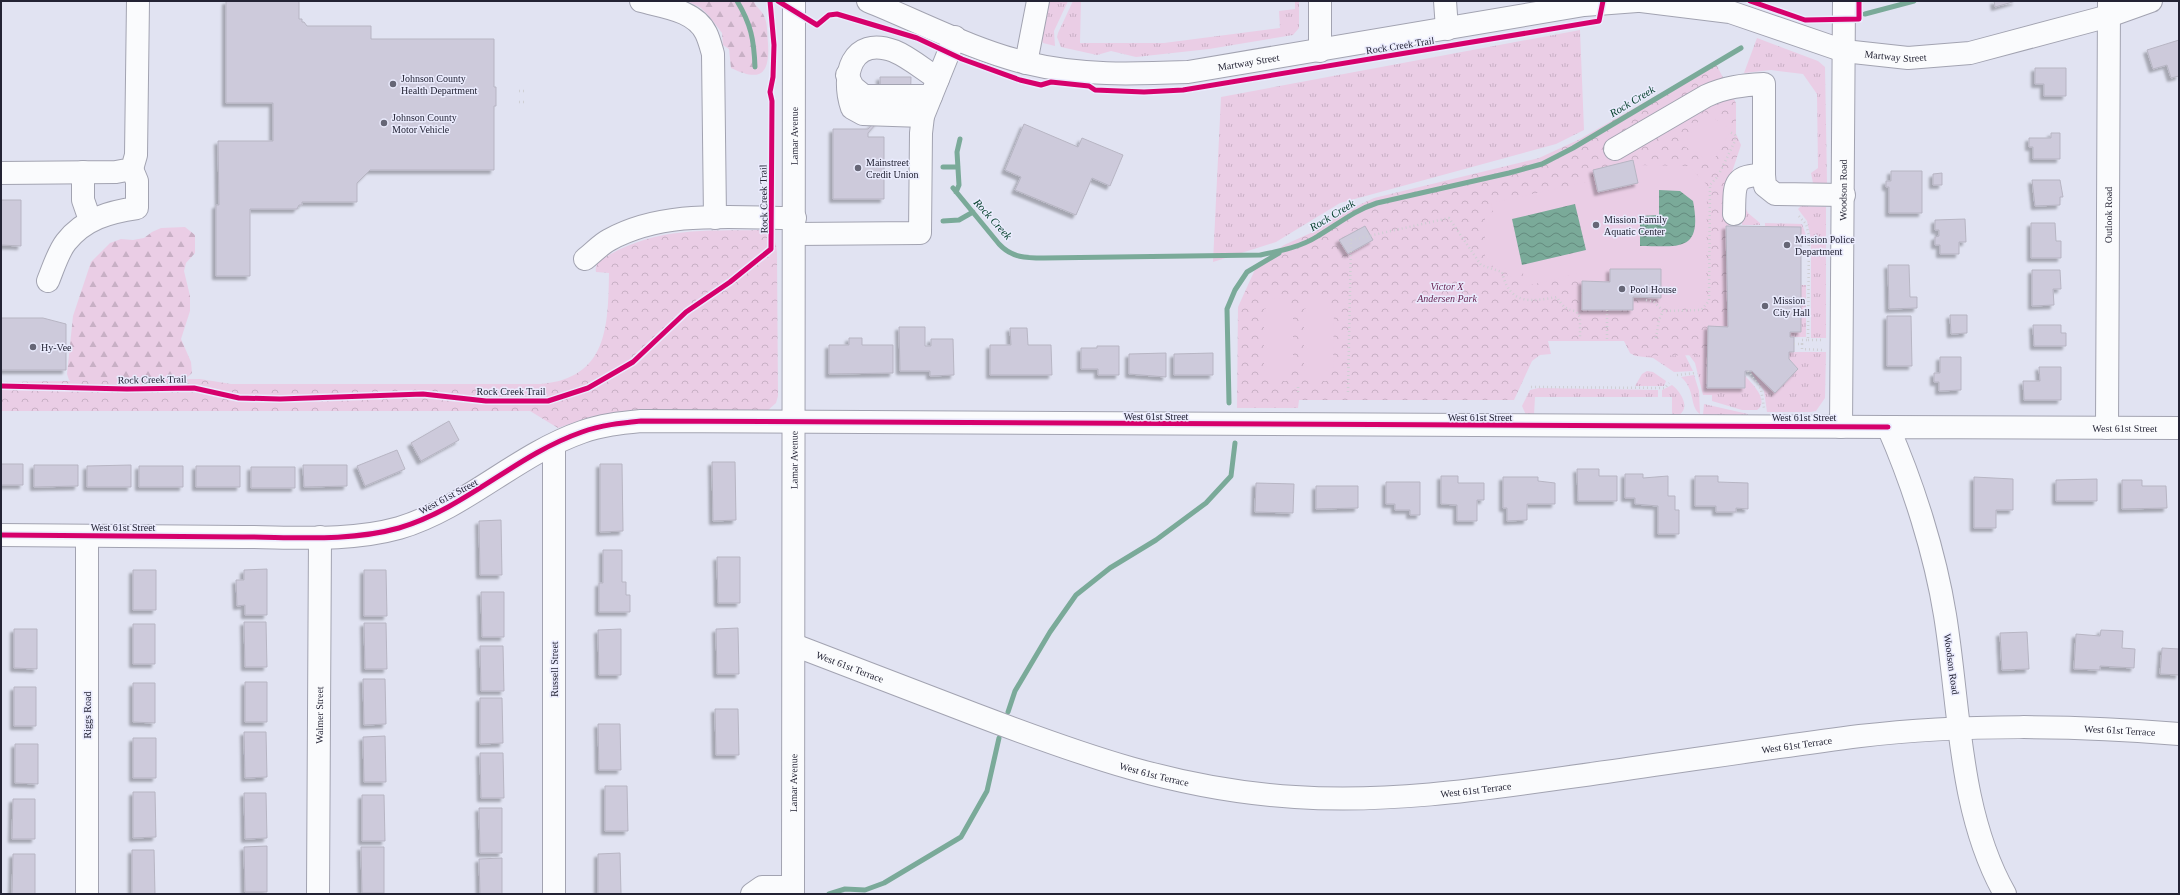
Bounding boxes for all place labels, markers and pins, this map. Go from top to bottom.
place label: Johnson County Health Department [401,73,478,96]
marker: Johnson County Health Department [388,79,398,89]
place label: Johnson County Motor Vehicle [392,112,457,135]
marker: Johnson County Motor Vehicle [379,118,389,128]
place label: Mainstreet Credit Union [866,157,919,180]
marker: Mainstreet Credit Union [853,163,863,173]
place label: Mission Family Aquatic Center [1604,214,1667,237]
marker: Mission Family Aquatic Center [1591,220,1601,230]
place label: Mission Police Department [1795,234,1855,257]
marker: Mission Police Department [1782,240,1792,250]
marker: Pool House [1617,284,1627,294]
place label: Pool House [1630,284,1677,295]
place label: Mission City Hall [1773,295,1810,318]
marker: Mission City Hall [1760,301,1770,311]
marker: Hy-Vee [28,342,38,352]
place label: Hy-Vee [41,342,72,353]

